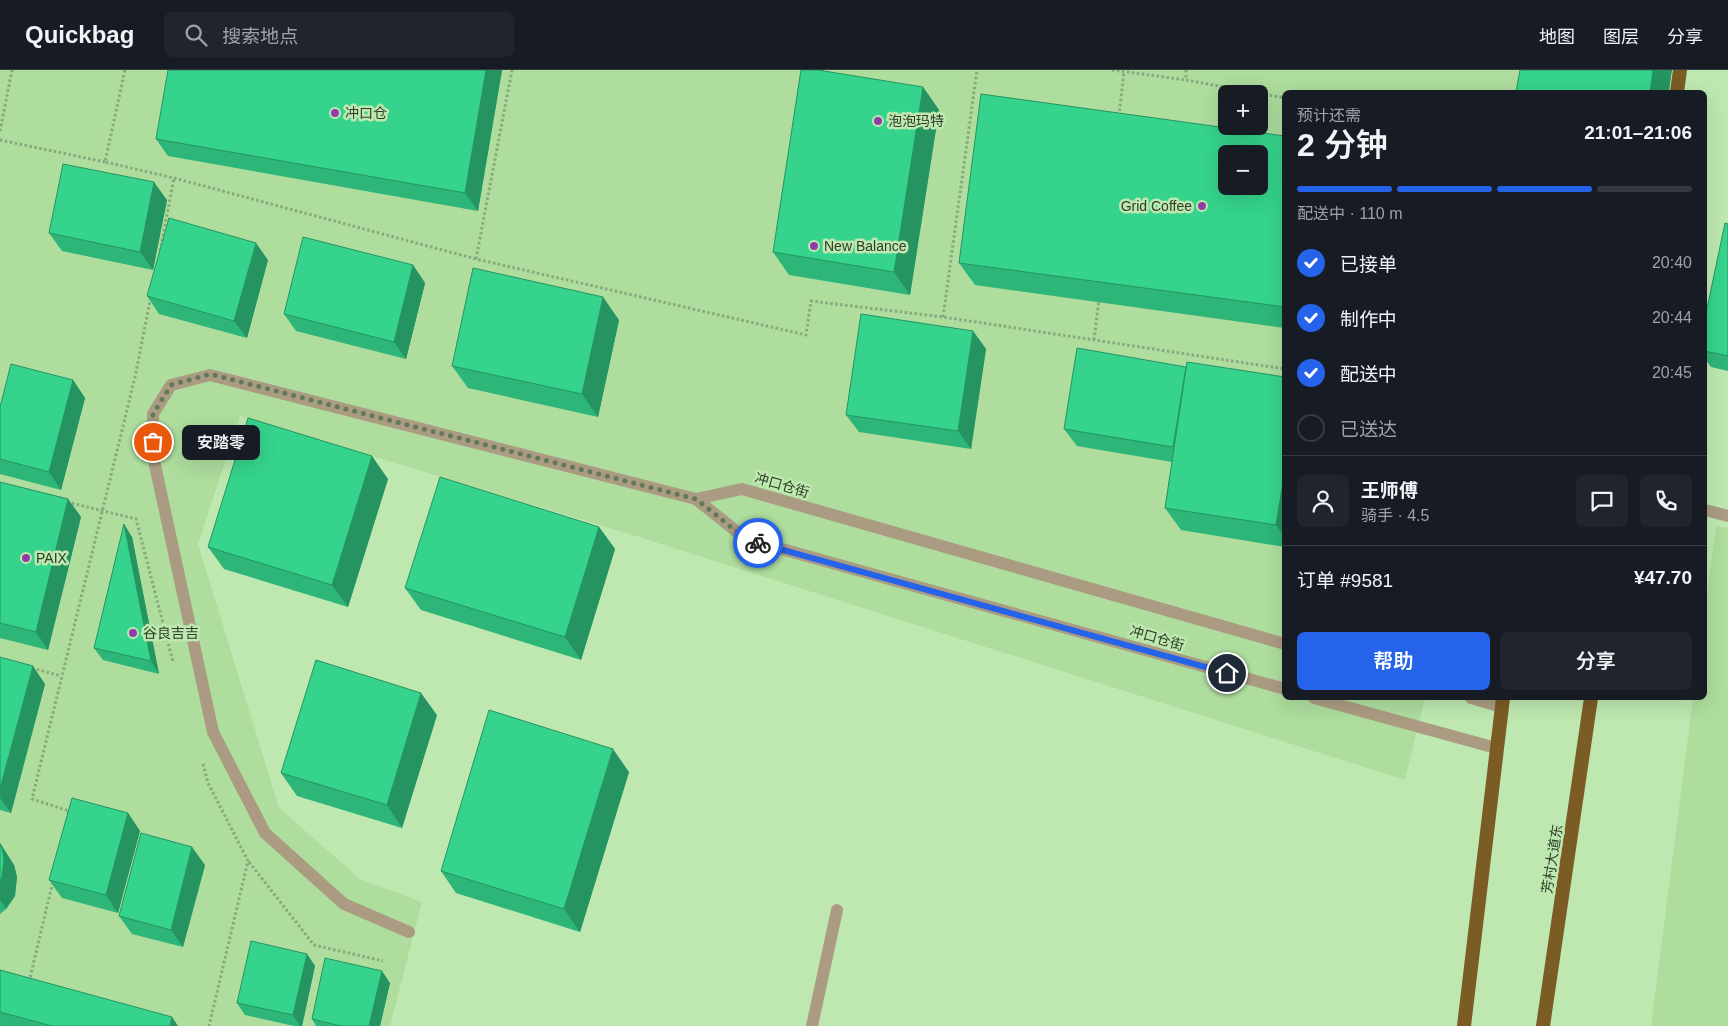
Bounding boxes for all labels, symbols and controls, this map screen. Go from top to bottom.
search box [164,12,514,57]
text: Quickbag [25,21,134,48]
icon: search [182,21,210,49]
text: 搜索地点 [222,26,298,47]
text: 地图 [1539,27,1575,47]
text: 图层 [1603,27,1639,47]
text: 分享 [1667,27,1703,47]
map controls [1218,85,1268,195]
button: + [1218,85,1268,135]
place label: 冲口仓 [345,105,387,121]
marker: 冲口仓 [329,107,341,119]
text: 预计还需 [1297,107,1361,124]
place label: 泡泡玛特 [888,113,944,129]
marker: 泡泡玛特 [872,115,884,127]
text: 21:01–21:06 [1584,122,1692,143]
text: 2 分钟 [1297,127,1388,163]
button: − [1218,145,1268,195]
place label: Grid Coffee [1121,198,1192,214]
marker: Grid Coffee [1196,200,1208,212]
text: 配送中 · 110 m [1297,205,1403,222]
place label: New Balance [824,238,907,254]
marker: New Balance [808,240,820,252]
icon: check [1297,249,1325,277]
text: 已接单 [1340,254,1397,275]
text: 20:40 [1652,254,1692,271]
icon: check [1297,304,1325,332]
text: 制作中 [1340,309,1397,330]
text: 20:44 [1652,309,1692,326]
icon: check [1297,359,1325,387]
text: 配送中 [1340,364,1397,385]
text: 20:45 [1652,364,1692,381]
text: 已送达 [1340,419,1397,440]
pin [132,421,174,463]
callout: 安踏零 [183,424,260,460]
icon: bag [139,428,167,456]
text: 安踏零 [197,434,245,451]
street label: 冲口仓街 [753,470,811,500]
button: person [1297,475,1349,527]
button: chat [1576,475,1628,527]
button: phone [1640,475,1692,527]
text: 王师傅 [1361,480,1418,501]
text: 骑手 · 4.5 [1361,507,1429,524]
courier [733,518,783,568]
icon: bike [744,529,772,557]
place label: PAIX [36,550,68,566]
marker: PAIX [20,552,32,564]
text: ¥47.70 [1634,567,1692,588]
text: 订单 #9581 [1297,570,1393,591]
street label: 冲口仓街 [1128,623,1186,653]
place label: 谷良吉吉 [143,625,199,641]
marker: 谷良吉吉 [127,627,139,639]
button: 帮助 [1297,632,1490,690]
button: 分享 [1500,632,1692,690]
pin [1206,652,1248,694]
icon: home [1213,659,1241,687]
street label: 芳村大道东 [1539,823,1565,895]

